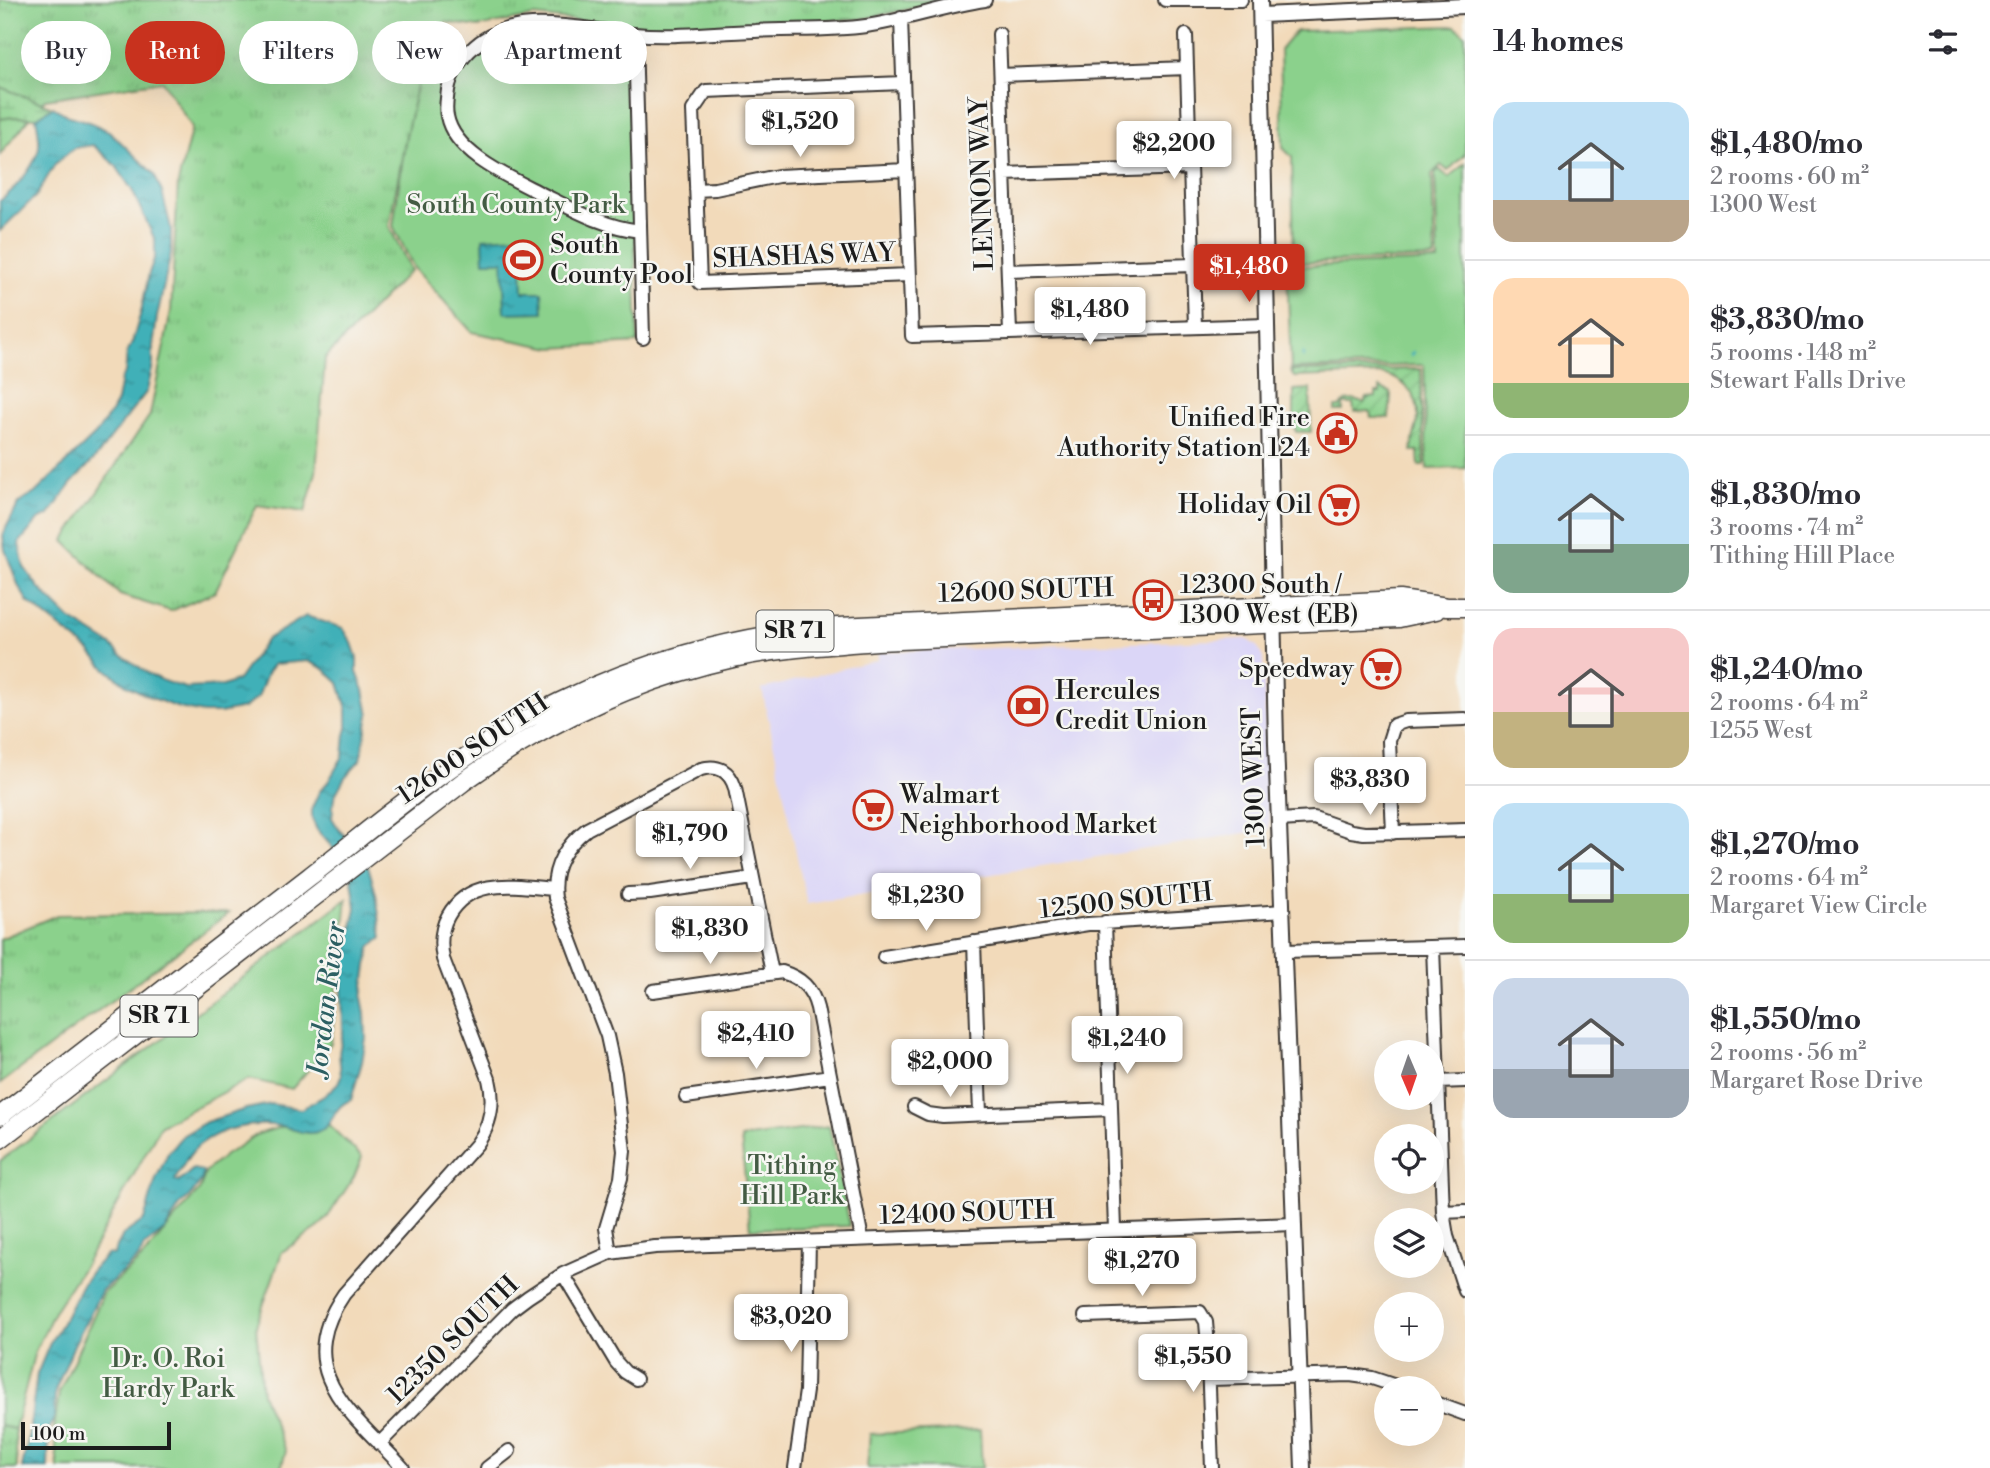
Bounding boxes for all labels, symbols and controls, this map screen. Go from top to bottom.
chip: Buy [21,21,111,84]
chip: Rent [125,21,225,84]
chip: Filters [239,21,358,84]
chip: New [372,21,467,84]
chip: Apartment [481,21,647,84]
text: 14 homes [1493,23,1624,61]
icon: filters [1924,23,1962,61]
street label: LENNON WAY [963,95,1001,271]
pin: $1,520 [743,100,857,159]
text: $1,520 [761,108,839,136]
pin: $2,200 [1117,122,1231,181]
text: $1,480/mo [1710,125,1864,163]
text: $2,200 [1133,130,1215,158]
icon: home [1549,130,1633,214]
text: 2 rooms · 60 m² [1710,163,1869,191]
park label: South County Park [407,189,627,221]
text: 1300 West [1710,191,1817,219]
place label: South County Pool [550,229,693,291]
street label: SHASHAS WAY [712,237,898,275]
sports icon: South County Pool [502,239,544,281]
pin: $1,480 [1192,244,1306,304]
text: $1,480 [1210,253,1288,281]
pin: $1,480 [1033,288,1147,347]
text: $1,480 [1051,296,1129,324]
text: $3,830/mo [1710,301,1865,339]
icon: home [1549,306,1633,390]
text: 5 rooms · 148 m² [1710,339,1876,367]
text: Stewart Falls Drive [1710,367,1906,395]
place label: Unified Fire Authority Station 124 [1057,402,1310,464]
public building icon: Unified Fire Authority Station 124 [1316,412,1358,454]
text: $1,830/mo [1710,476,1861,514]
icon: home [1549,481,1633,565]
supermarket icon: Holiday Oil [1318,484,1360,526]
place label: Holiday Oil [1178,489,1312,521]
text: 3 rooms · 74 m² [1710,514,1863,542]
text: Tithing Hill Place [1710,542,1895,570]
place label: 12300 South / 1300 West (EB) [1180,569,1359,631]
street label: 12600 SOUTH [938,572,1115,610]
bus stop icon: 12300 South / 1300 West (EB) [1132,579,1174,621]
road number: SR 71 [756,610,834,652]
supermarket icon: Speedway [1360,648,1402,690]
text: $1,240/mo [1710,651,1863,689]
place label: Speedway [1239,653,1354,685]
icon: home [1549,656,1633,740]
place label: Hercules Credit Union [1055,675,1207,737]
bank icon: Hercules Credit Union [1007,685,1049,727]
street label: 12600 SOUTH [391,687,555,811]
text: 2 rooms · 64 m² [1710,689,1868,717]
street label: 1300 WEST [1236,706,1272,848]
text: 1255 West [1710,717,1813,745]
pin: $3,830 [1313,758,1427,817]
text: $3,830 [1330,766,1410,794]
place label: Walmart Neighborhood Market [899,779,1158,841]
supermarket icon: Walmart Neighborhood Market [852,789,894,831]
pin: $1,790 [633,812,747,871]
text: $1,790 [652,820,728,848]
text: $1,270/mo [1710,826,1860,864]
icon: home [1549,831,1633,915]
text: 2 rooms · 64 m² [1710,864,1868,892]
pin: $1,230 [869,874,983,933]
street label: 12500 SOUTH [1038,876,1215,926]
text: $1,230 [887,882,965,910]
text: Margaret View Circle [1710,892,1927,920]
pin: $1,830 [653,906,767,966]
text: $1,830 [671,915,749,943]
water label: Jordan River [300,918,354,1081]
road number: SR 71 [120,996,198,1036]
text: $1,550/mo [1710,1001,1862,1039]
icon: home [1549,1006,1633,1090]
pin: $2,410 [699,1012,813,1071]
pin: $1,240 [1070,1016,1184,1076]
text: $2,410 [717,1020,795,1048]
text: $1,240 [1088,1025,1166,1053]
text: 2 rooms · 56 m² [1710,1039,1866,1067]
pin: $2,000 [893,1040,1007,1099]
north arrow [1374,1040,1444,1110]
map controls [1374,1040,1444,1446]
text: $2,000 [907,1048,993,1076]
text: Margaret Rose Drive [1710,1067,1923,1095]
button: locate [1374,1124,1444,1194]
park label: Tithing Hill Park [740,1150,846,1212]
street label: 12400 SOUTH [879,1194,1055,1232]
button: layers [1374,1208,1444,1278]
pin: $1,270 [1085,1238,1199,1298]
text: $1,270 [1104,1247,1180,1275]
street label: 12350 SOUTH [380,1269,526,1411]
button: + [1374,1292,1444,1362]
pin: $3,020 [734,1294,848,1354]
text: $3,020 [750,1303,832,1331]
pin: $1,550 [1136,1334,1250,1394]
park label: Dr. O. Roi Hardy Park [102,1343,236,1405]
text: $1,550 [1154,1343,1232,1371]
button: − [1374,1376,1444,1446]
scale bar [21,1419,172,1451]
text: 100 m [32,1422,85,1446]

